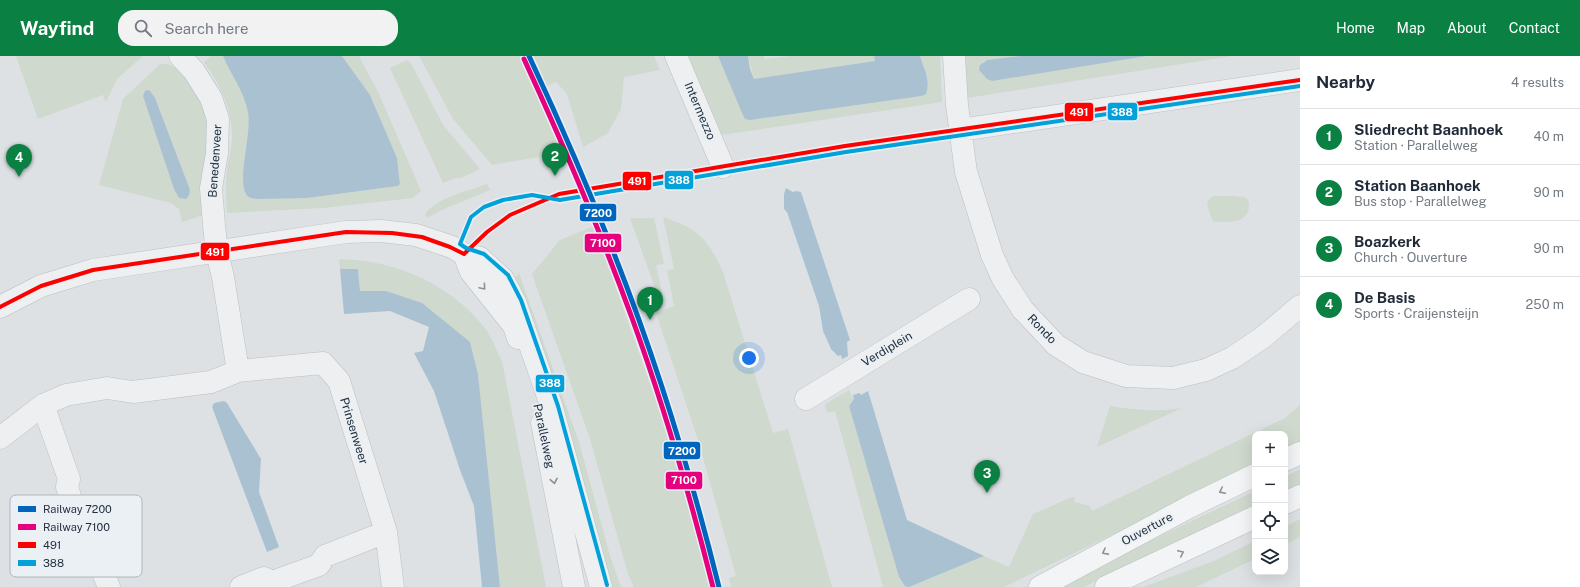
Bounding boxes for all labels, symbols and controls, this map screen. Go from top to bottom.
search box [118,10,398,46]
text: Wayfind [20,17,94,39]
icon: search [132,17,154,39]
text: Search here [164,20,249,37]
text: Home [1336,20,1375,36]
text: Map [1397,20,1425,36]
text: About [1447,20,1487,36]
text: Contact [1509,20,1560,36]
text: Nearby [1316,72,1375,92]
text: 4 results [1511,75,1564,90]
street label: Intermezzo [682,80,719,142]
line badge: 491 [1064,102,1094,122]
line badge: 388 [1107,102,1138,121]
text: 491 [1069,106,1089,118]
text: 388 [1111,106,1133,118]
text: Sliedrecht Baanhoek [1354,121,1503,138]
street label: Benedenveer [205,124,225,198]
text: 1 [1326,129,1332,144]
text: 40 m [1533,129,1564,144]
text: Station · Parallelweg [1354,138,1478,153]
pin: 2 [542,143,568,176]
pin: 4 [6,144,32,177]
line badge: 388 [664,170,694,190]
line badge: 491 [622,171,652,191]
text: 388 [668,174,690,186]
text: 491 [627,175,647,187]
text: Station Baanhoek [1354,177,1481,194]
text: 2 [1325,185,1333,200]
text: 90 m [1534,185,1564,200]
text: Bus stop · Parallelweg [1354,194,1487,209]
line badge: 7200 [579,203,617,222]
text: 7200 [584,207,612,219]
line badge: 7100 [584,233,622,253]
text: Boazkerk [1354,233,1421,250]
text: 7100 [590,237,616,249]
text: 3 [1325,241,1333,256]
text: 90 m [1534,241,1564,256]
line badge: 491 [200,242,230,261]
text: 491 [205,246,225,258]
text: Church · Ouverture [1354,250,1467,265]
one-way arrow [479,283,486,290]
pin: 1 [637,287,663,320]
text: De Basis [1354,289,1415,306]
text: 4 [1325,297,1333,312]
text: 250 m [1526,297,1564,312]
text: Sports · Craijensteijn [1354,306,1479,321]
street label: Rondo [1025,311,1060,347]
street label: Verdiplein [859,328,915,370]
your location [739,348,759,368]
line badge: 388 [535,374,565,393]
text: 388 [539,377,561,389]
street label: Prinsenweer [337,396,371,467]
street label: Parallelweg [530,402,558,470]
map controls [1252,431,1288,575]
button: + [1252,431,1288,467]
line badge: 7200 [663,441,701,460]
text: 7200 [668,445,696,457]
pin: 3 [974,460,1000,493]
button: − [1252,467,1288,503]
line badge: 7100 [665,471,703,490]
text: 7100 [671,474,697,486]
one-way arrow [549,478,557,484]
one-way arrow [1219,486,1226,494]
legend [10,495,142,577]
text: Railway 7200 [43,503,112,515]
button: locate [1252,503,1288,539]
street label: Ouverture [1119,510,1175,548]
text: Railway 7100 [43,521,110,533]
text: 491 [43,539,61,551]
button: layers [1252,539,1288,575]
one-way arrow [1102,547,1109,555]
one-way arrow [1177,550,1184,558]
text: 388 [43,557,64,569]

